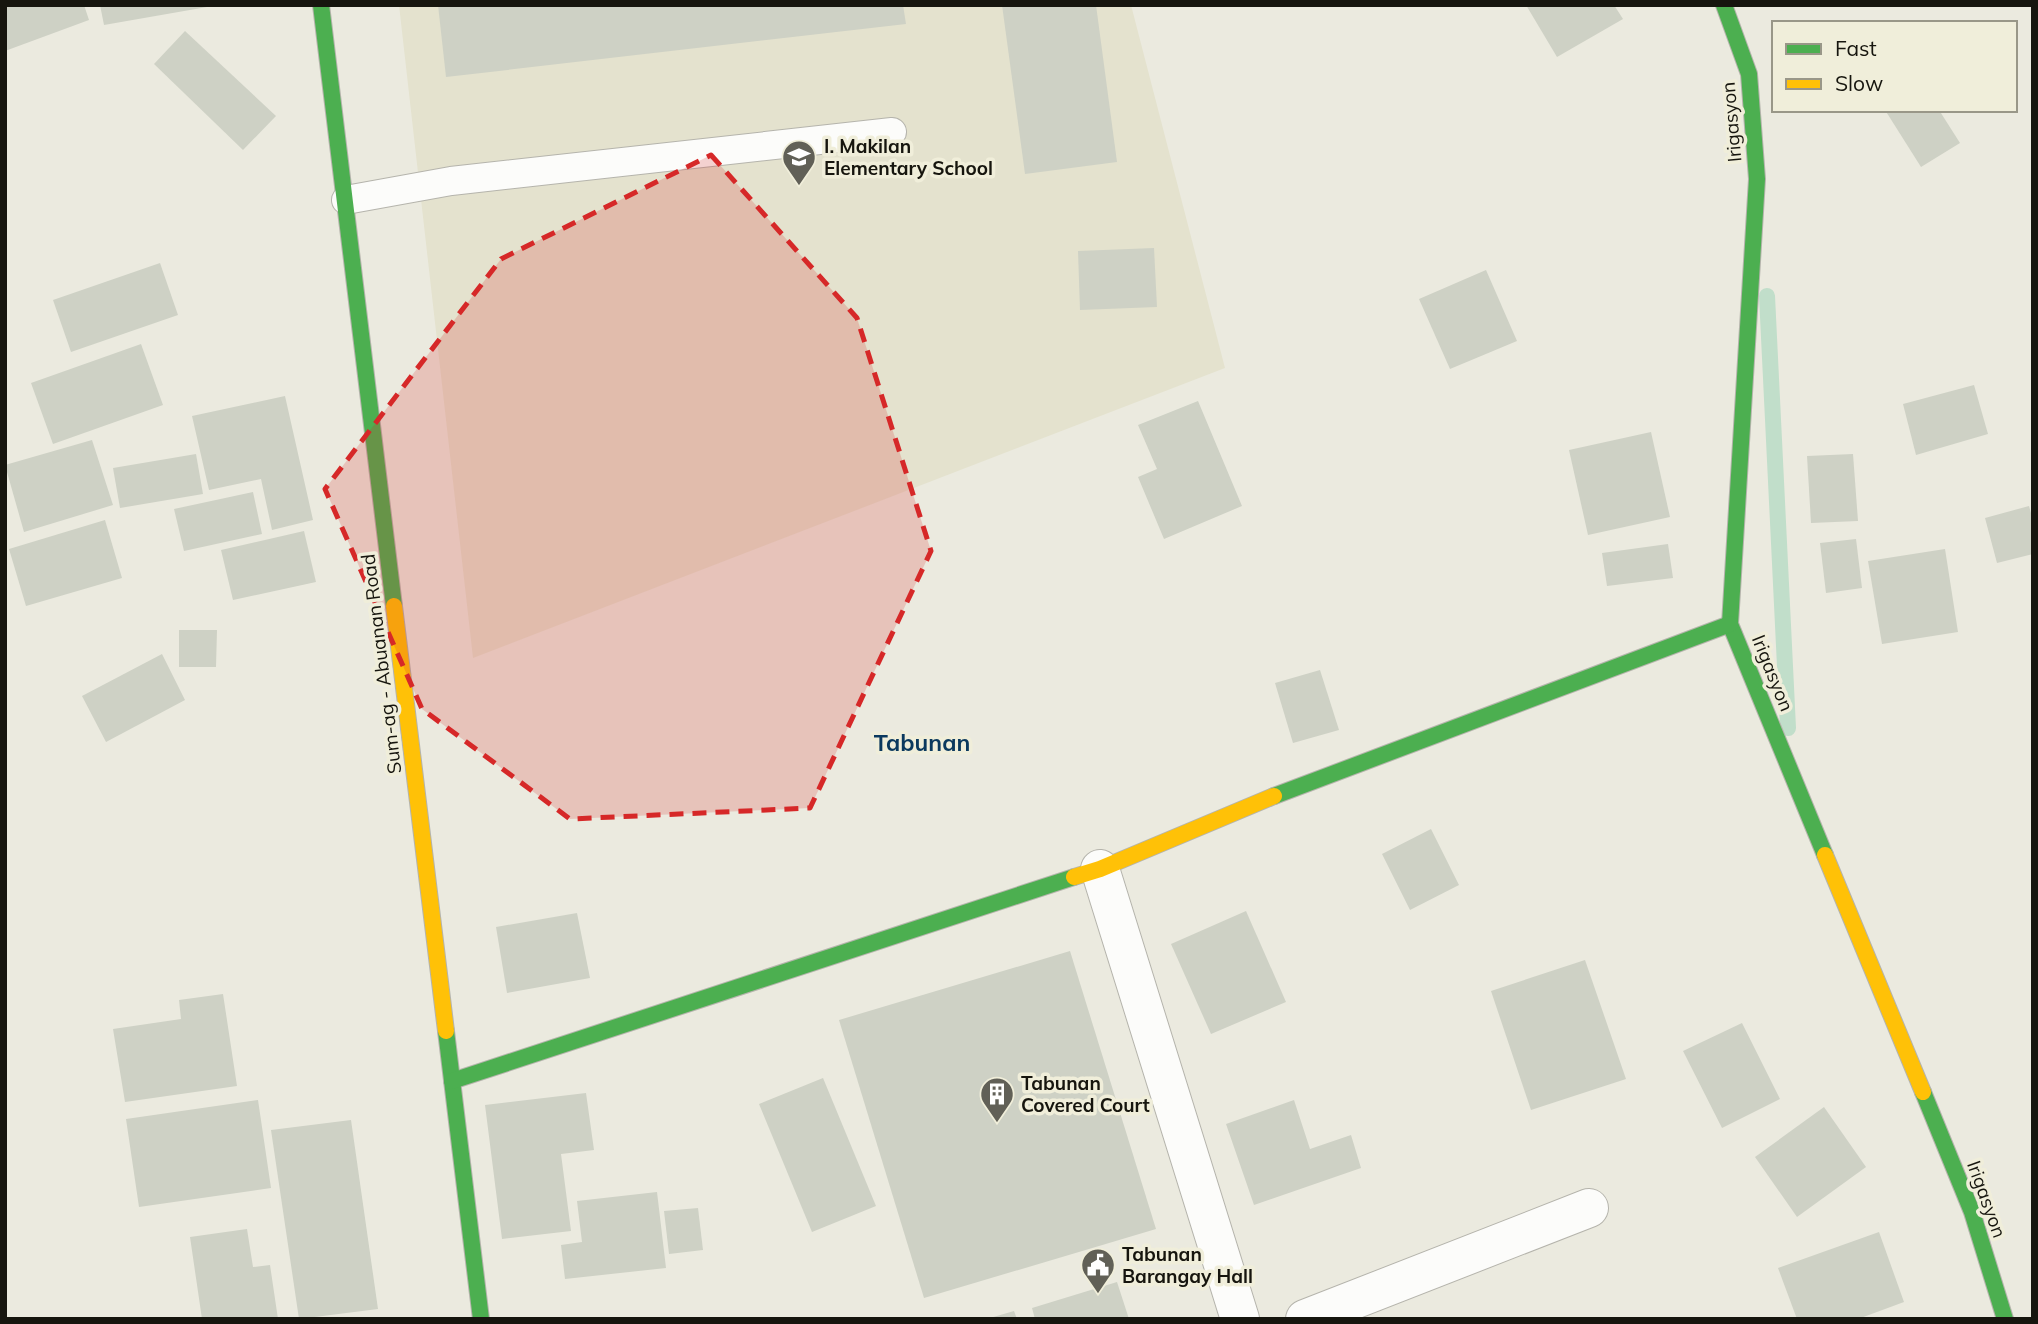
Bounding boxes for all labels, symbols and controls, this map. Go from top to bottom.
legend [1772,21,2017,112]
text: Fast [1835,35,1877,61]
text: Slow [1835,70,1883,96]
street label: Irigasyon [1716,81,1746,163]
place label: I. Makilan Elementary School [824,134,993,180]
school or university icon: I. Makilan Elementary School [780,138,818,187]
street label: Sum-ag - Abuanan Road [356,553,406,775]
street label: Irigasyon [1747,631,1799,715]
district label: Tabunan [874,728,970,757]
place label: Tabunan Covered Court [1021,1071,1150,1117]
building icon: Tabunan Covered Court [978,1075,1016,1124]
street label: Irigasyon [1962,1157,2012,1241]
place label: Tabunan Barangay Hall [1122,1242,1253,1288]
public building icon: Tabunan Barangay Hall [1079,1246,1117,1295]

